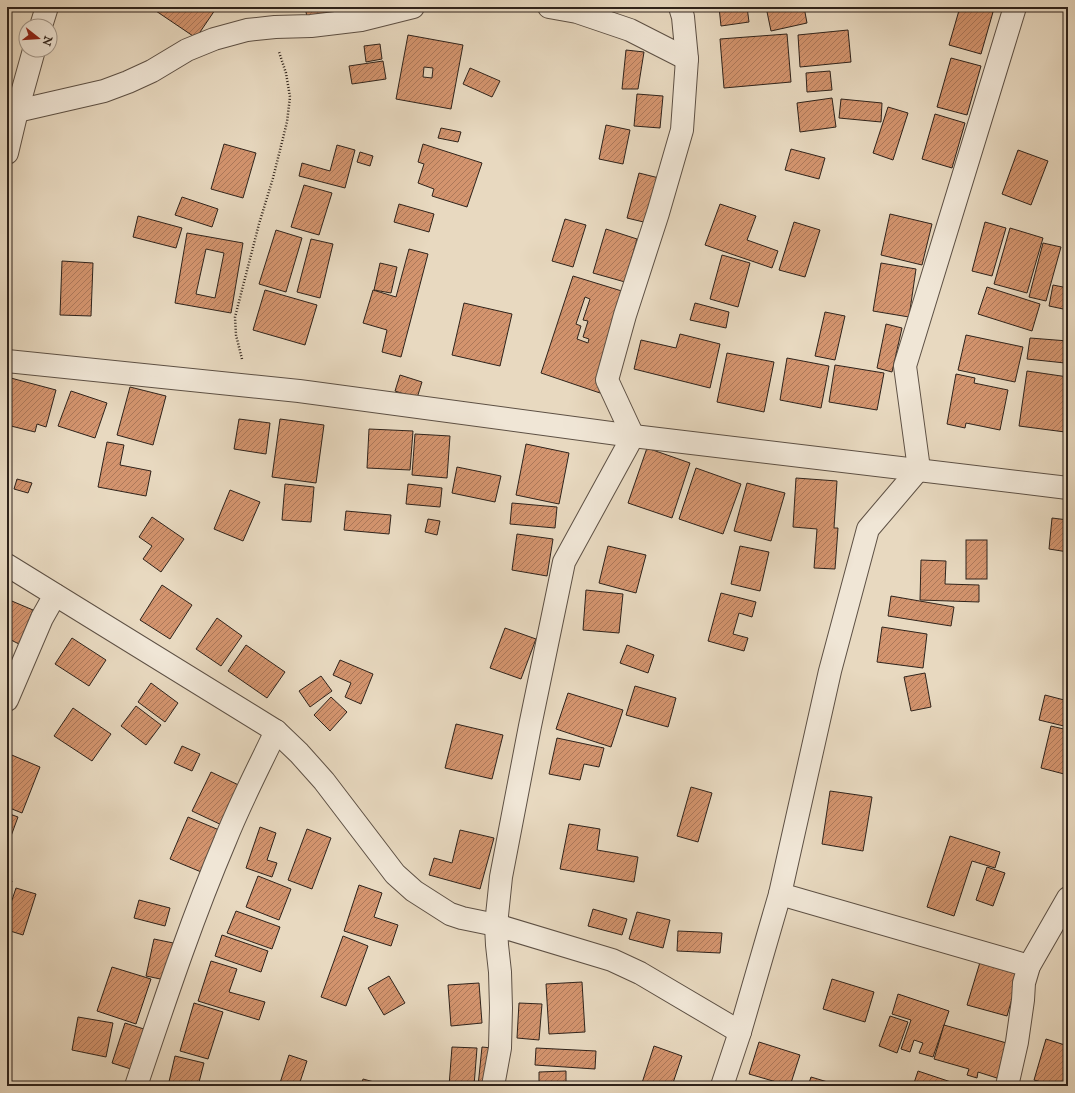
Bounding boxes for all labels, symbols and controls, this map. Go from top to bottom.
north arrow [18,18,58,58]
text: N [38,33,55,48]

